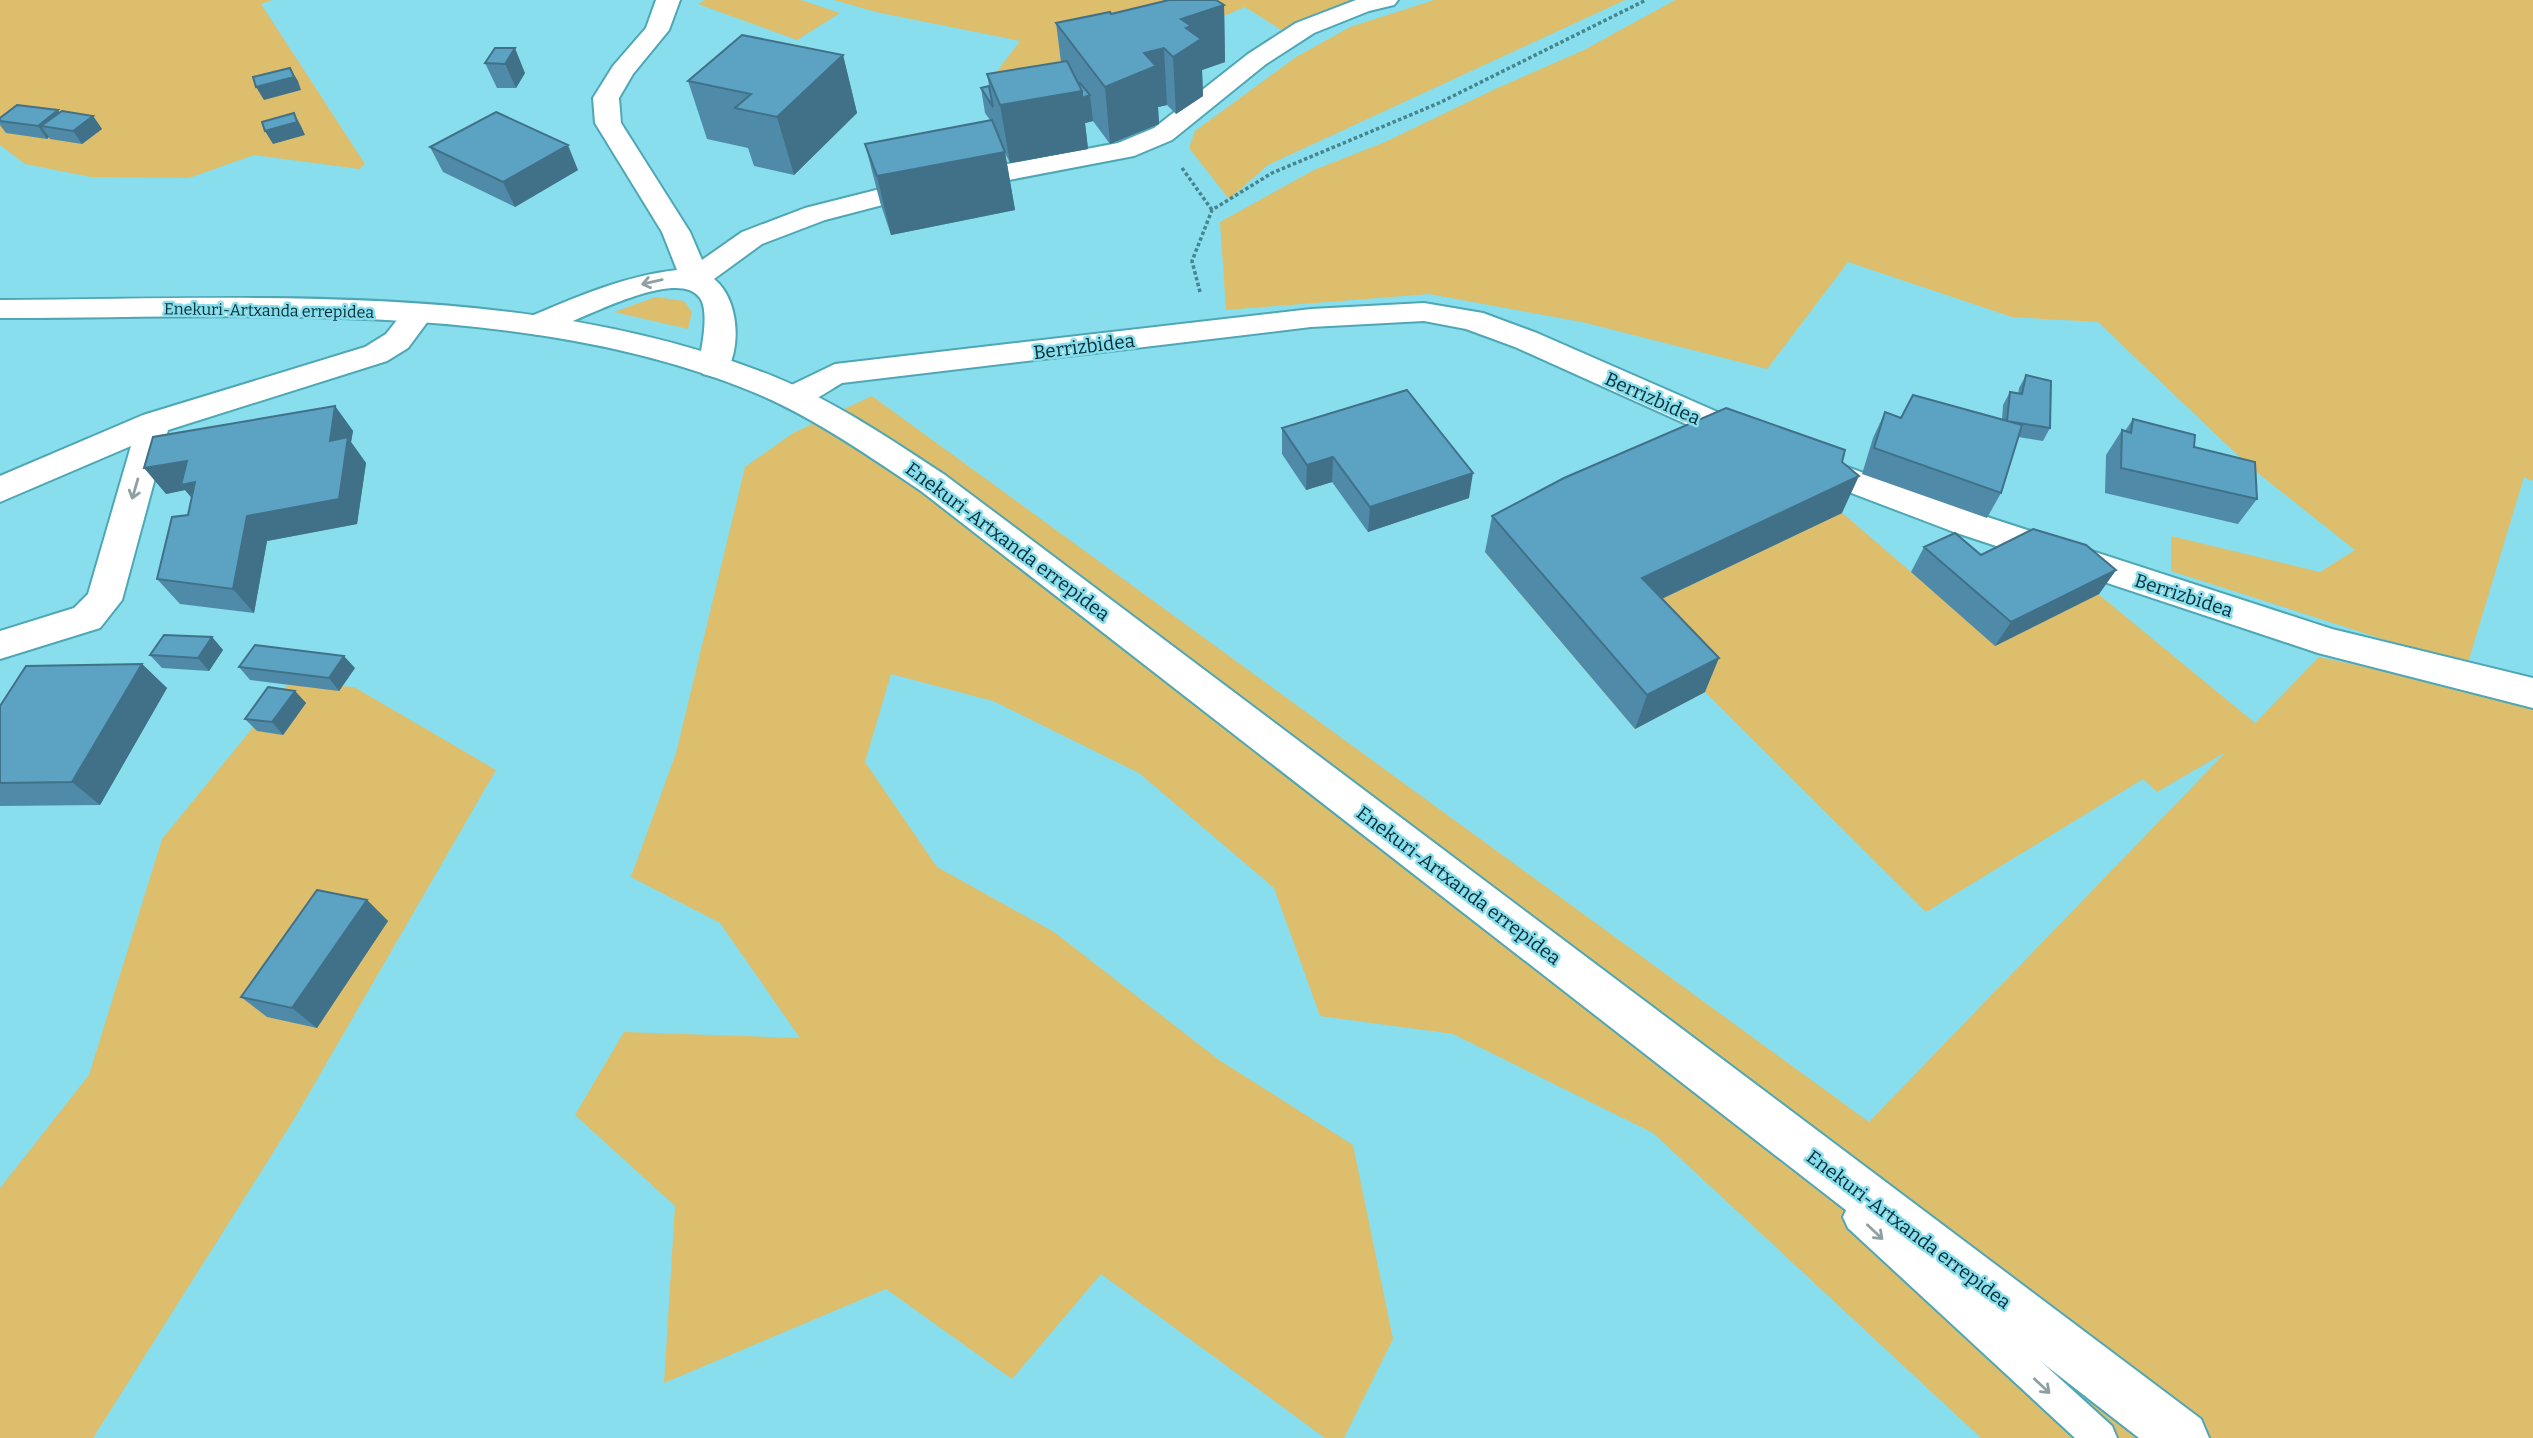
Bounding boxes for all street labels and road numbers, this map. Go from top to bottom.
street label: Enekuri-Artxanda errepidea [164,299,375,322]
street label: Berrizbidea [1032,329,1137,364]
street label: Berrizbidea [1601,367,1705,430]
street label: Enekuri-Artxanda errepidea [901,457,1115,626]
street label: Berrizbidea [2132,569,2237,622]
street label: Enekuri-Artxanda errepidea [1352,801,1566,970]
street label: Enekuri-Artxanda errepidea [1802,1145,2016,1314]

